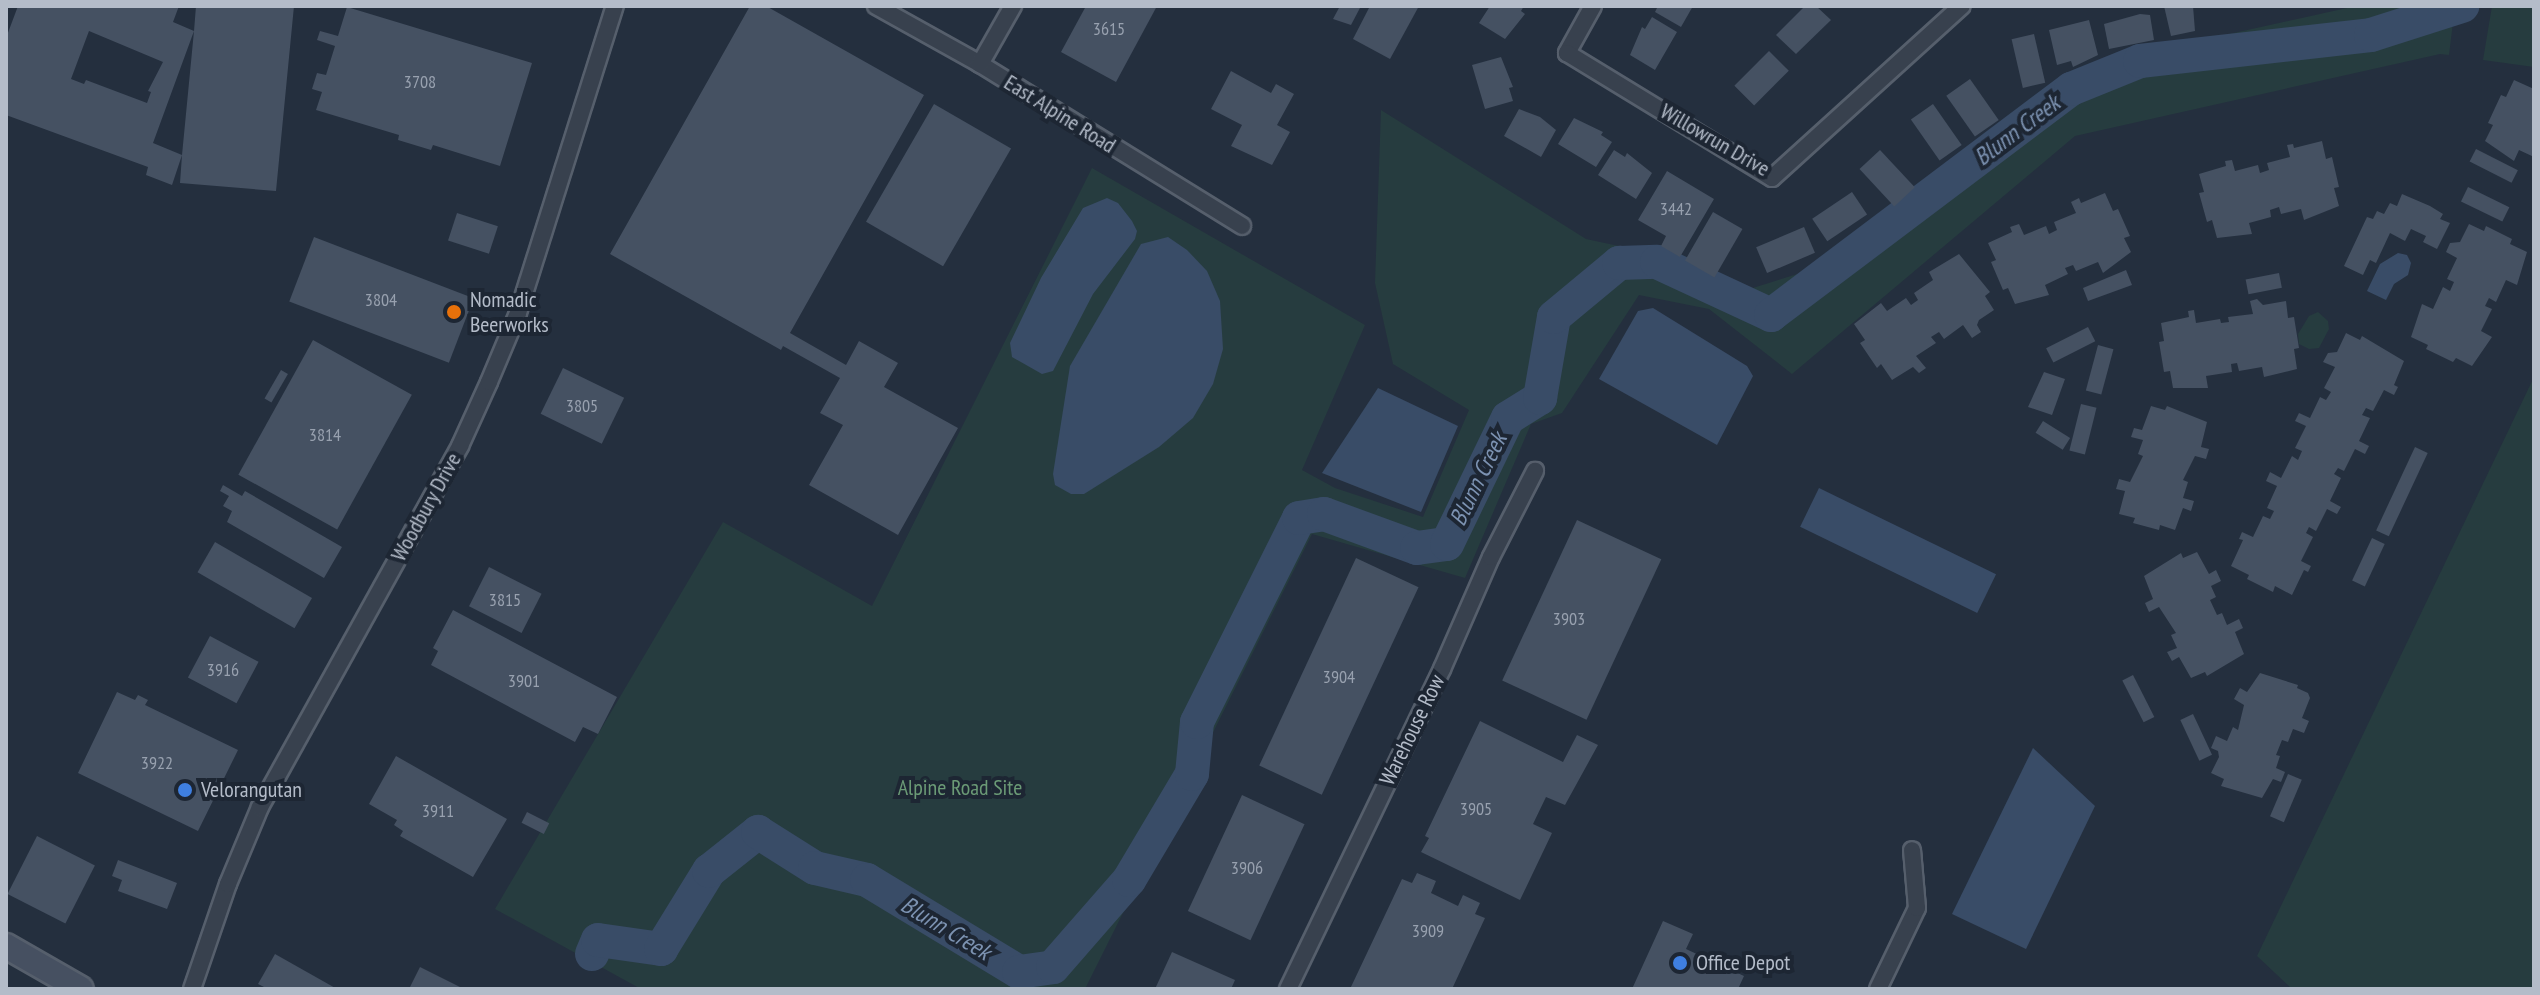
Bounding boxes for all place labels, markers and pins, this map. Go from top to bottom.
place label: Nomadic Beerworks [470,286,549,338]
marker: Nomadic Beerworks [445,303,463,321]
place label: Velorangutan [201,777,302,803]
marker: Velorangutan [176,781,194,799]
place label: Office Depot [1696,950,1790,976]
marker: Office Depot [1671,954,1689,972]

